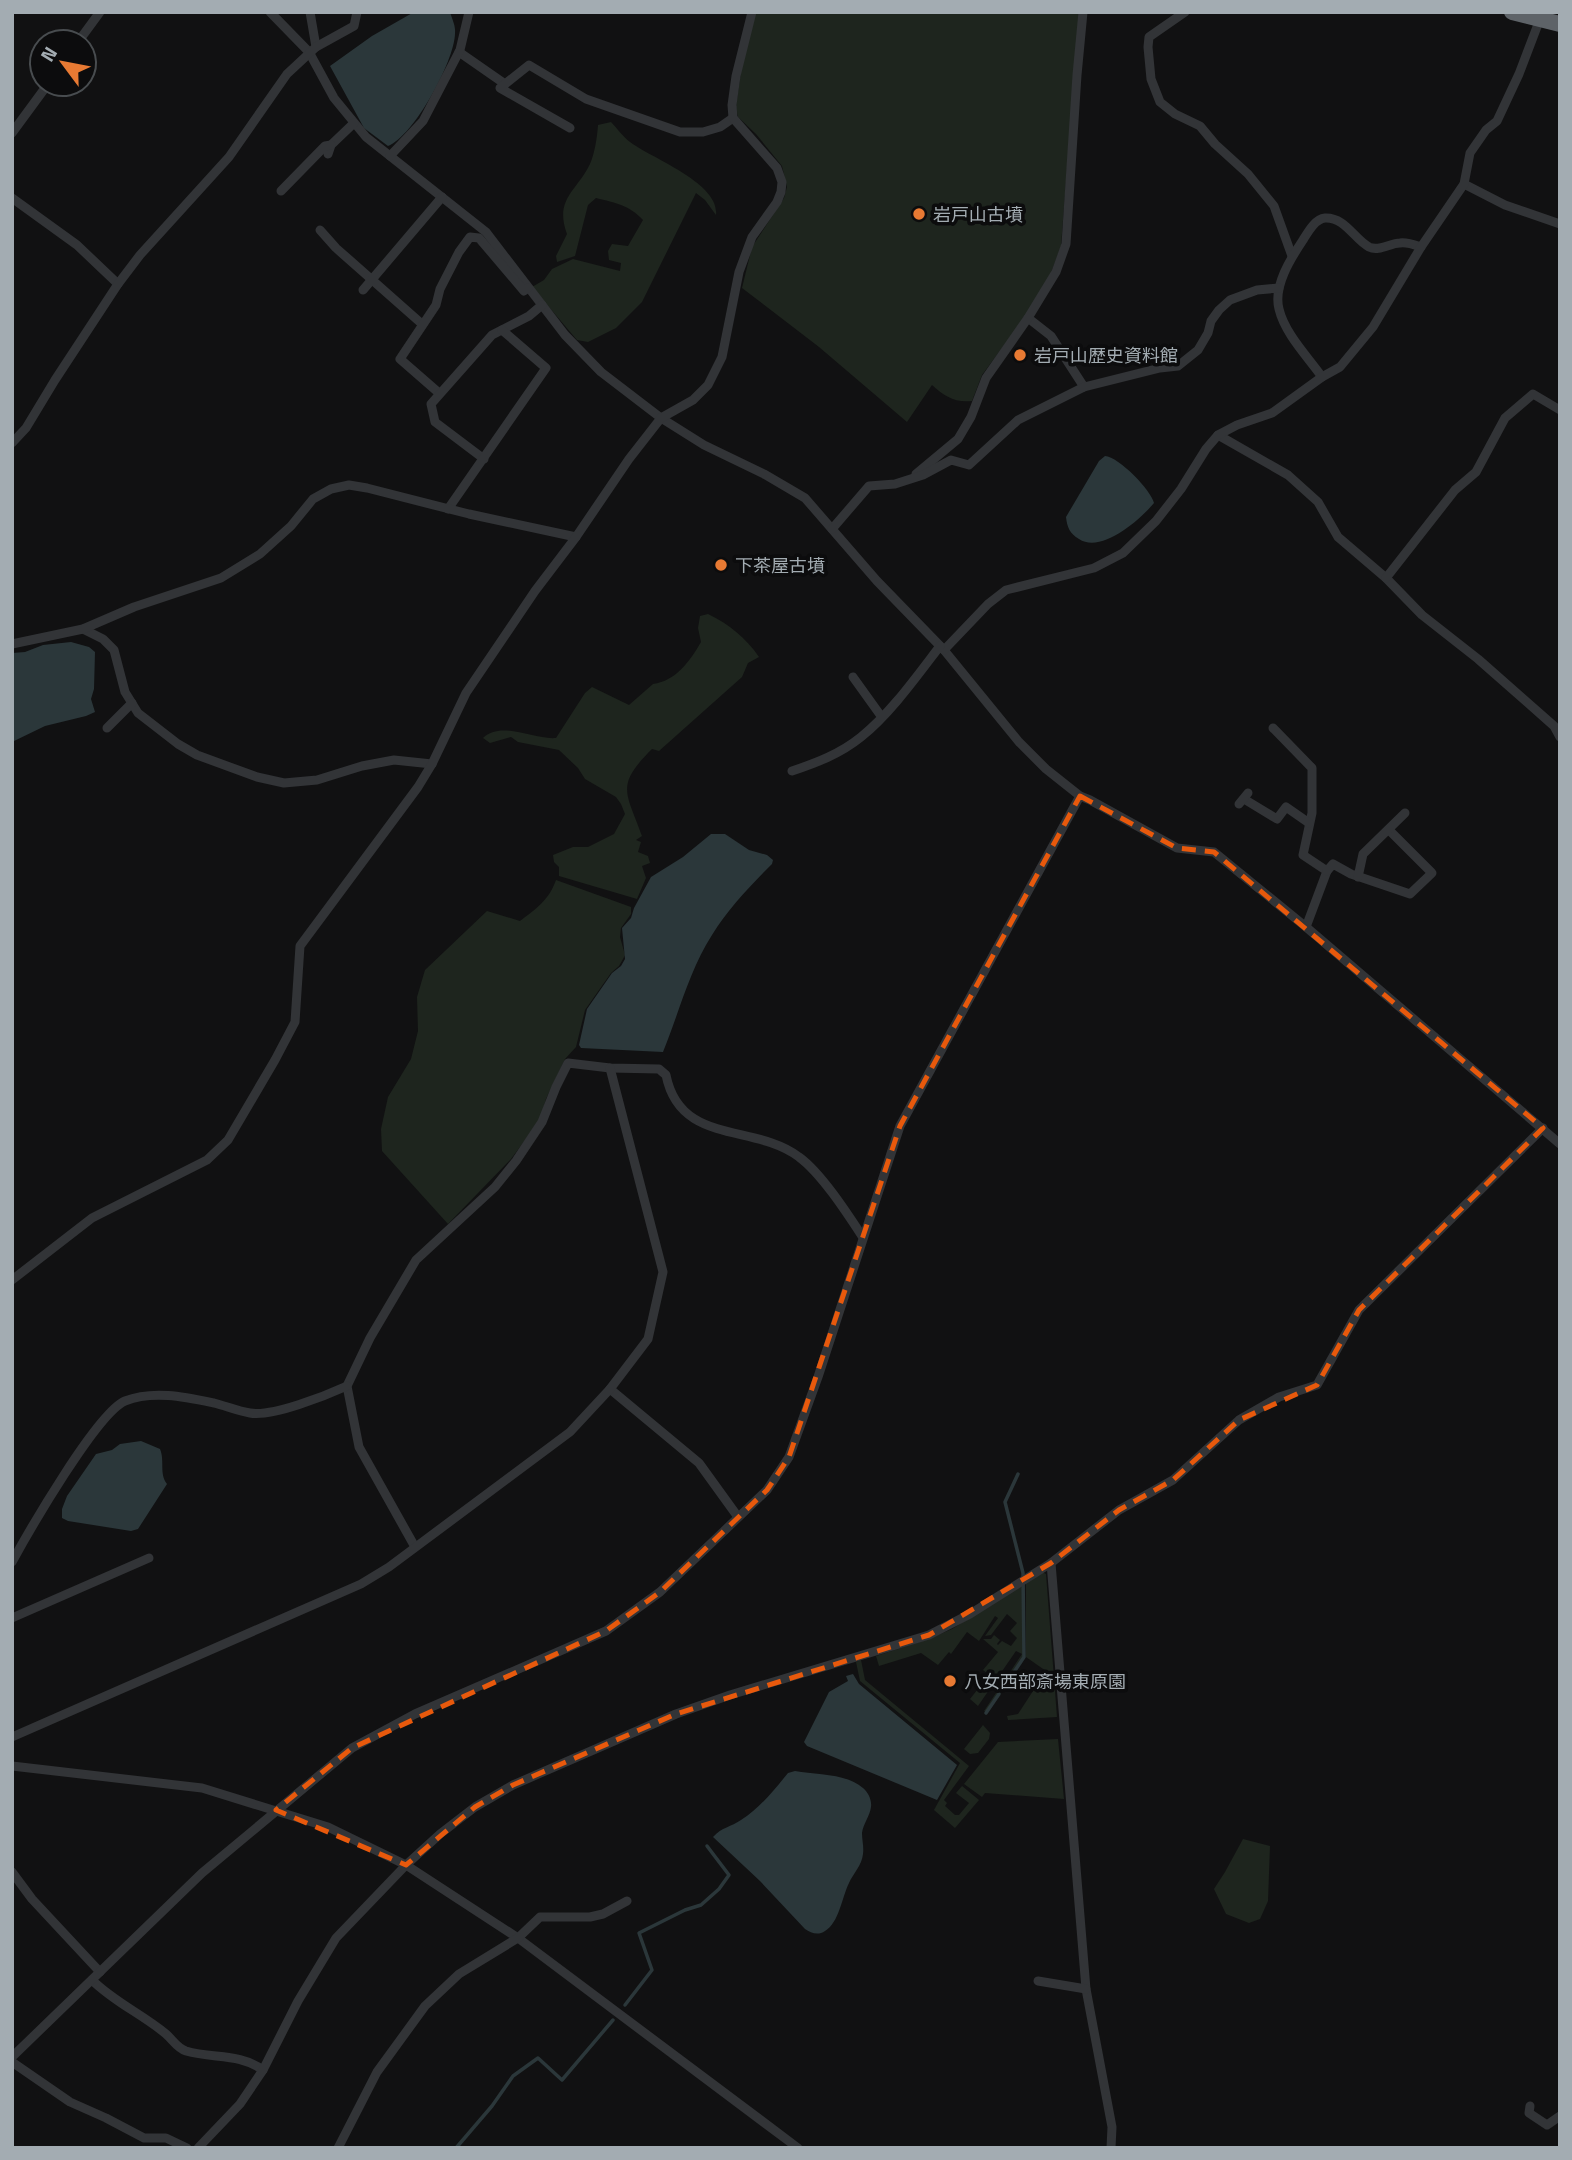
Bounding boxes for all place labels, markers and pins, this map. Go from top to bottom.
place label: 岩戸山古墳 [933,201,1023,228]
marker: 岩戸山古墳 [911,206,927,222]
place label: 岩戸山歴史資料館 [1034,342,1178,369]
marker: 岩戸山歴史資料館 [1012,347,1028,363]
place label: 下茶屋古墳 [735,552,825,579]
marker: 下茶屋古墳 [713,557,729,573]
place label: 八女西部斎場東原園 [964,1668,1126,1695]
marker: 八女西部斎場東原園 [942,1673,958,1689]

